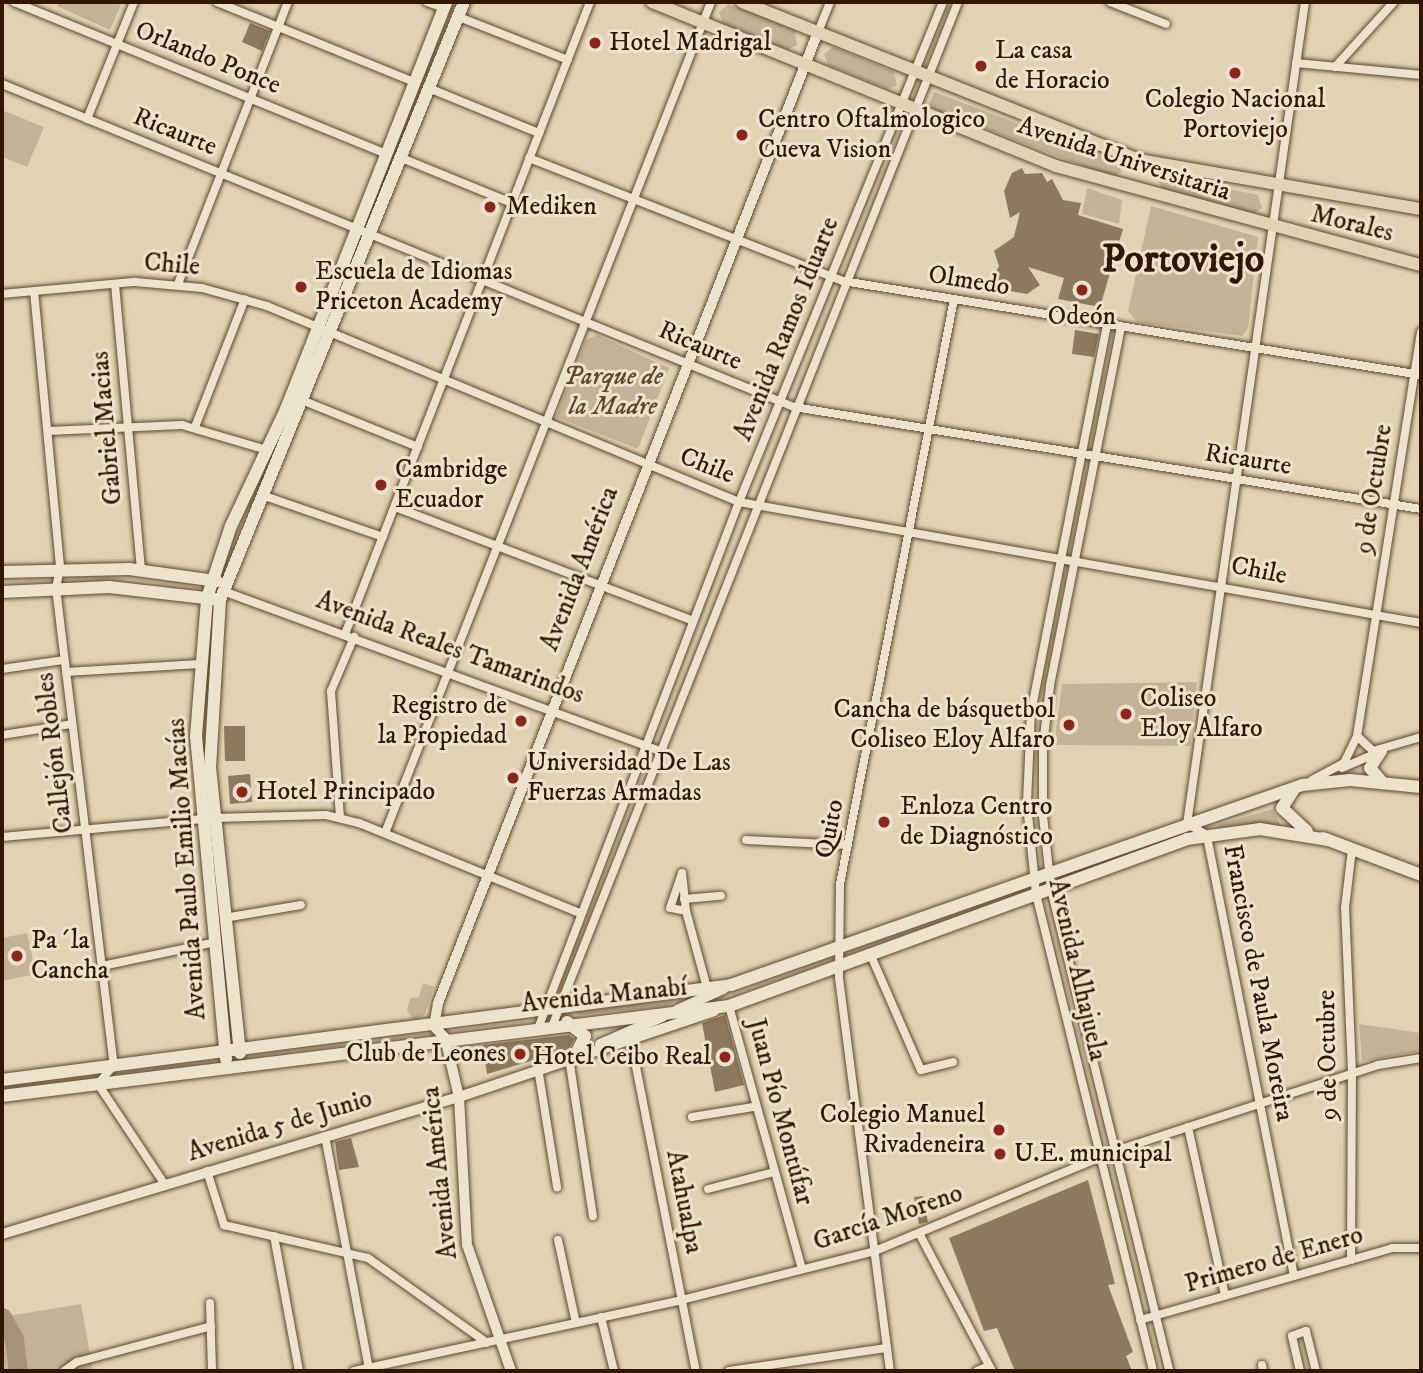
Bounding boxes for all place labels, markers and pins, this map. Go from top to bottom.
place label: Hotel Madrigal [609,27,771,59]
marker: Hotel Madrigal [587,35,603,51]
place label: La casa de Horacio [995,35,1110,96]
marker: La casa de Horacio [973,58,989,74]
marker: Colegio Nacional Portoviejo [1227,65,1243,81]
place label: Colegio Nacional Portoviejo [1145,84,1325,146]
place label: Centro Oftalmologico Cueva Vision [758,104,985,166]
marker: Centro Oftalmologico Cueva Vision [732,125,752,145]
place label: Mediken [506,191,597,223]
marker: Mediken [480,197,500,217]
place label: Escuela de Idiomas Priceton Academy [315,256,512,318]
marker: Escuela de Idiomas Priceton Academy [293,279,309,295]
marker: Odeón [1074,282,1090,298]
place label: Odeón [1048,301,1116,333]
place label: Cambridge Ecuador [395,454,508,516]
marker: Cambridge Ecuador [373,477,389,493]
place label: Coliseo Eloy Alfaro [1140,683,1263,744]
place label: Registro de la Propiedad [378,690,507,752]
place label: Cancha de básquetbol Coliseo Eloy Alfaro [833,694,1055,756]
marker: Coliseo Eloy Alfaro [1118,706,1134,722]
marker: Registro de la Propiedad [513,713,529,729]
marker: Cancha de básquetbol Coliseo Eloy Alfaro [1061,717,1077,733]
place label: Universidad De Las Fuerzas Armadas [527,747,731,808]
marker: Universidad De Las Fuerzas Armadas [505,770,521,786]
place label: Hotel Principado [256,776,435,808]
marker: Hotel Principado [234,784,250,800]
place label: Enloza Centro de Diagnóstico [900,791,1053,852]
marker: Enloza Centro de Diagnóstico [874,812,894,832]
place label: Pa´la Cancha [31,925,109,986]
marker: Pa´la Cancha [9,948,25,964]
place label: Club de Leones [346,1038,506,1070]
place label: Hotel Ceibo Real [533,1041,711,1073]
marker: Club de Leones [512,1046,528,1062]
marker: Hotel Ceibo Real [717,1049,733,1065]
place label: Colegio Manuel Rivadeneira [820,1099,985,1160]
marker: Colegio Manuel Rivadeneira [991,1122,1007,1138]
place label: U.E. municipal [1014,1138,1172,1170]
marker: U.E. municipal [992,1146,1008,1162]

